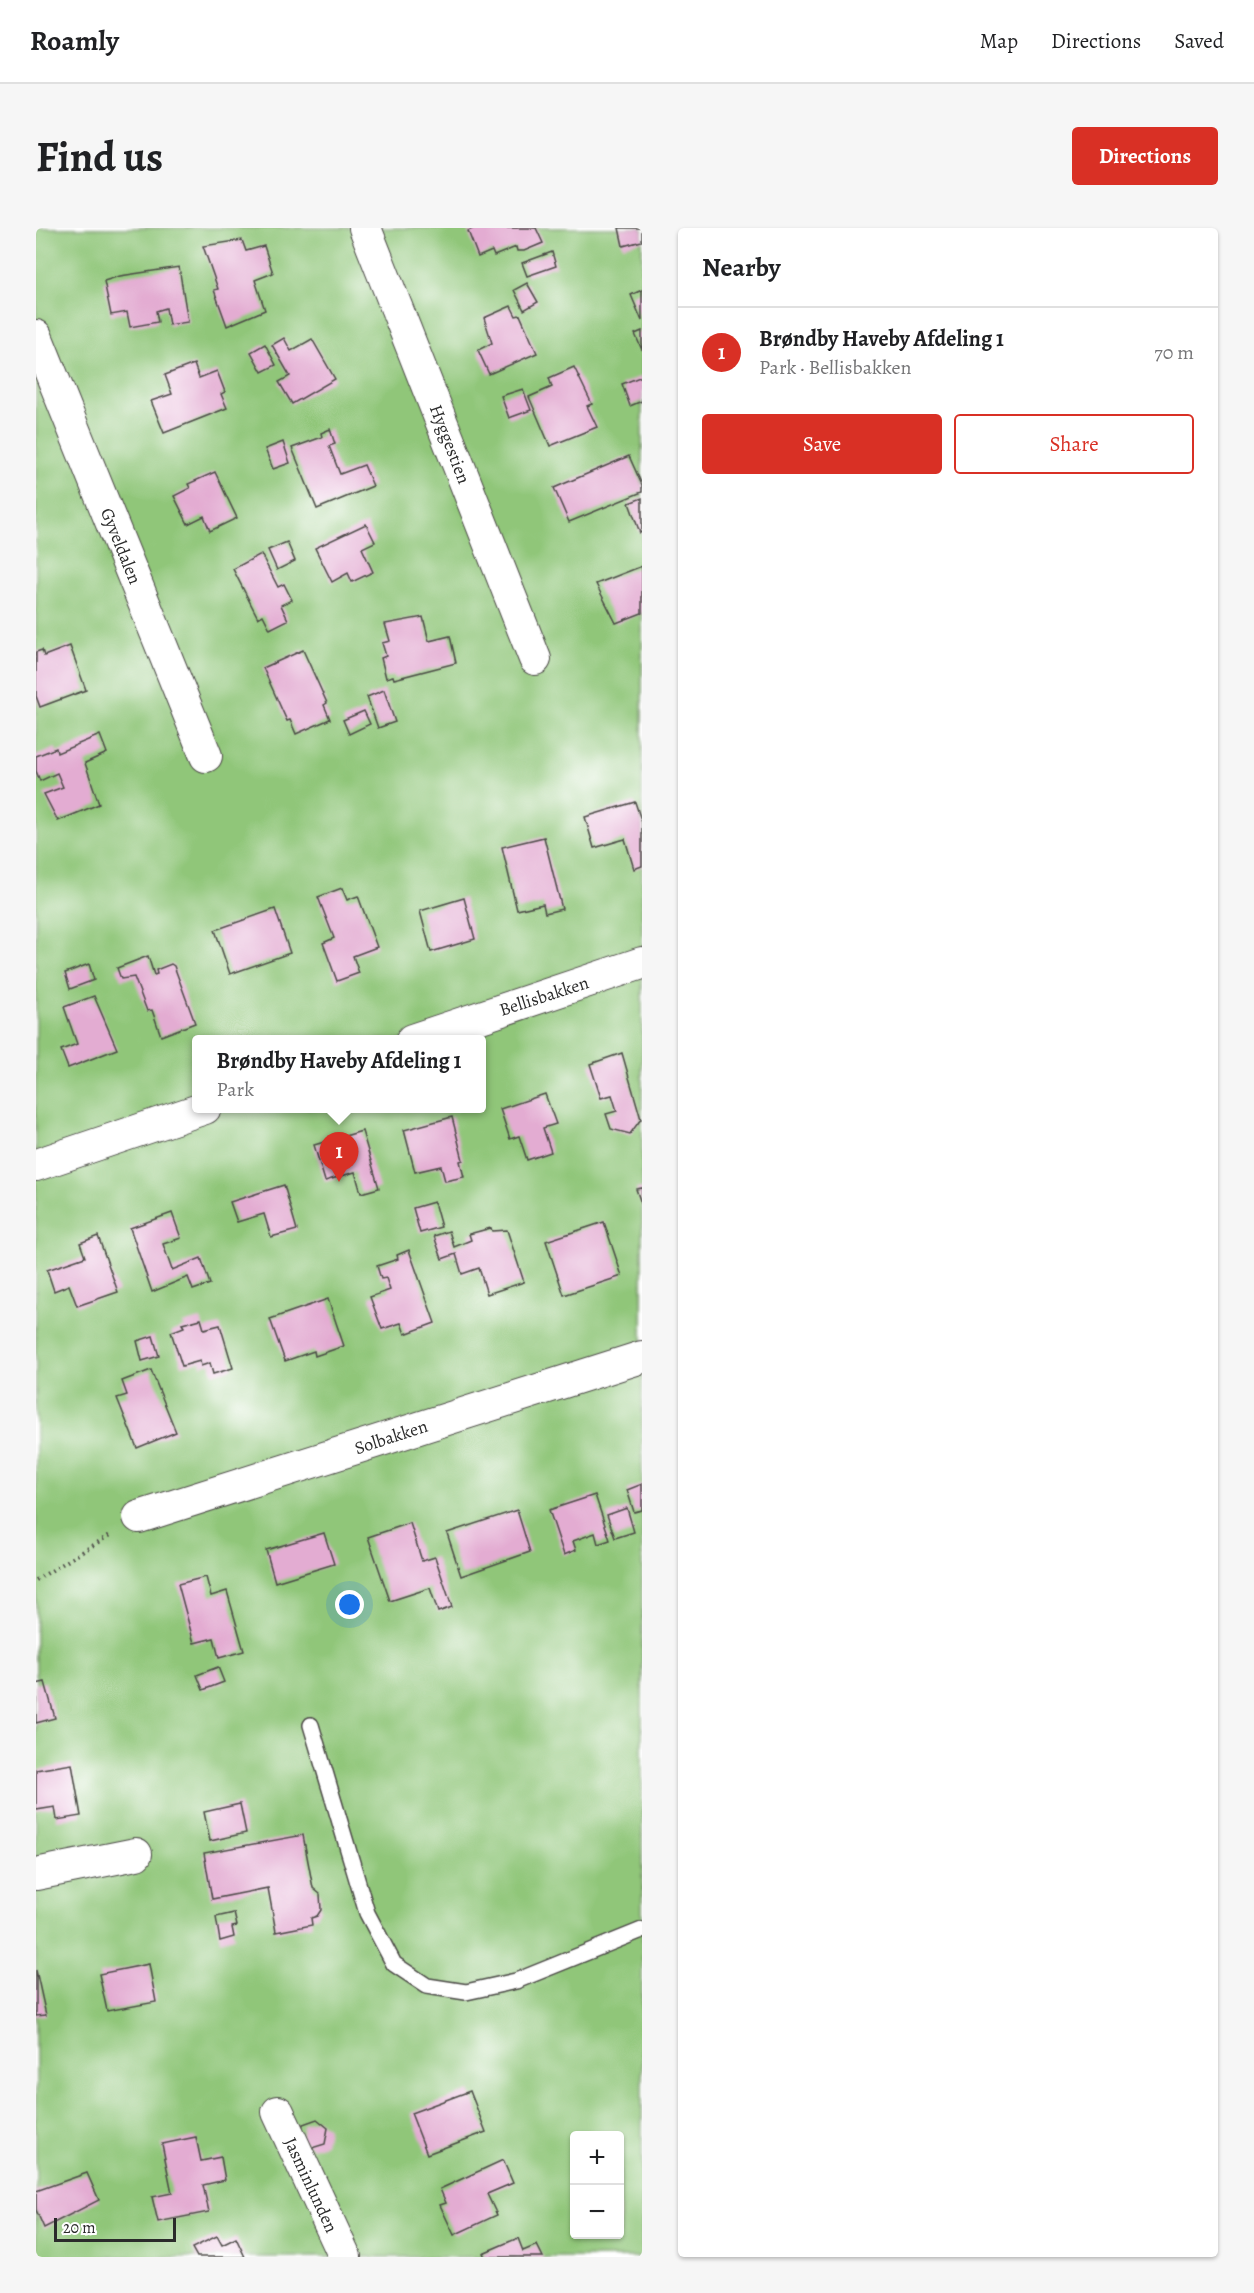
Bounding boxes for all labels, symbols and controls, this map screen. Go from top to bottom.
text: Roamly [30,22,119,60]
text: Map [980,27,1018,55]
text: Directions [1051,27,1141,55]
text: Saved [1174,27,1224,55]
button: Directions [1072,127,1218,185]
text: Find us [36,128,163,185]
text: Nearby [702,250,781,285]
text: Brøndby Haveby Afdeling 1 [759,324,1004,354]
text: 1 [718,339,725,366]
text: 70 m [1154,339,1194,366]
text: Park · Bellisbakken [759,354,911,381]
street label: Hyggestien [424,401,476,487]
button: Save [702,414,942,474]
button: Share [954,414,1194,474]
street label: Gyveldalen [95,504,147,588]
street label: Bellisbakken [496,970,592,1022]
popup [192,1035,486,1113]
text: Brøndby Haveby Afdeling 1 [217,1046,461,1076]
text: Park [217,1076,254,1103]
pin: 1 [320,1132,358,1182]
street label: Solbakken [351,1414,431,1460]
your location [335,1590,364,1619]
map controls [570,2131,624,2239]
button: + [570,2131,624,2185]
street label: Jasminlunden [278,2133,344,2237]
button: − [570,2185,624,2239]
scale bar [54,2215,176,2242]
text: 20 m [63,2217,96,2239]

